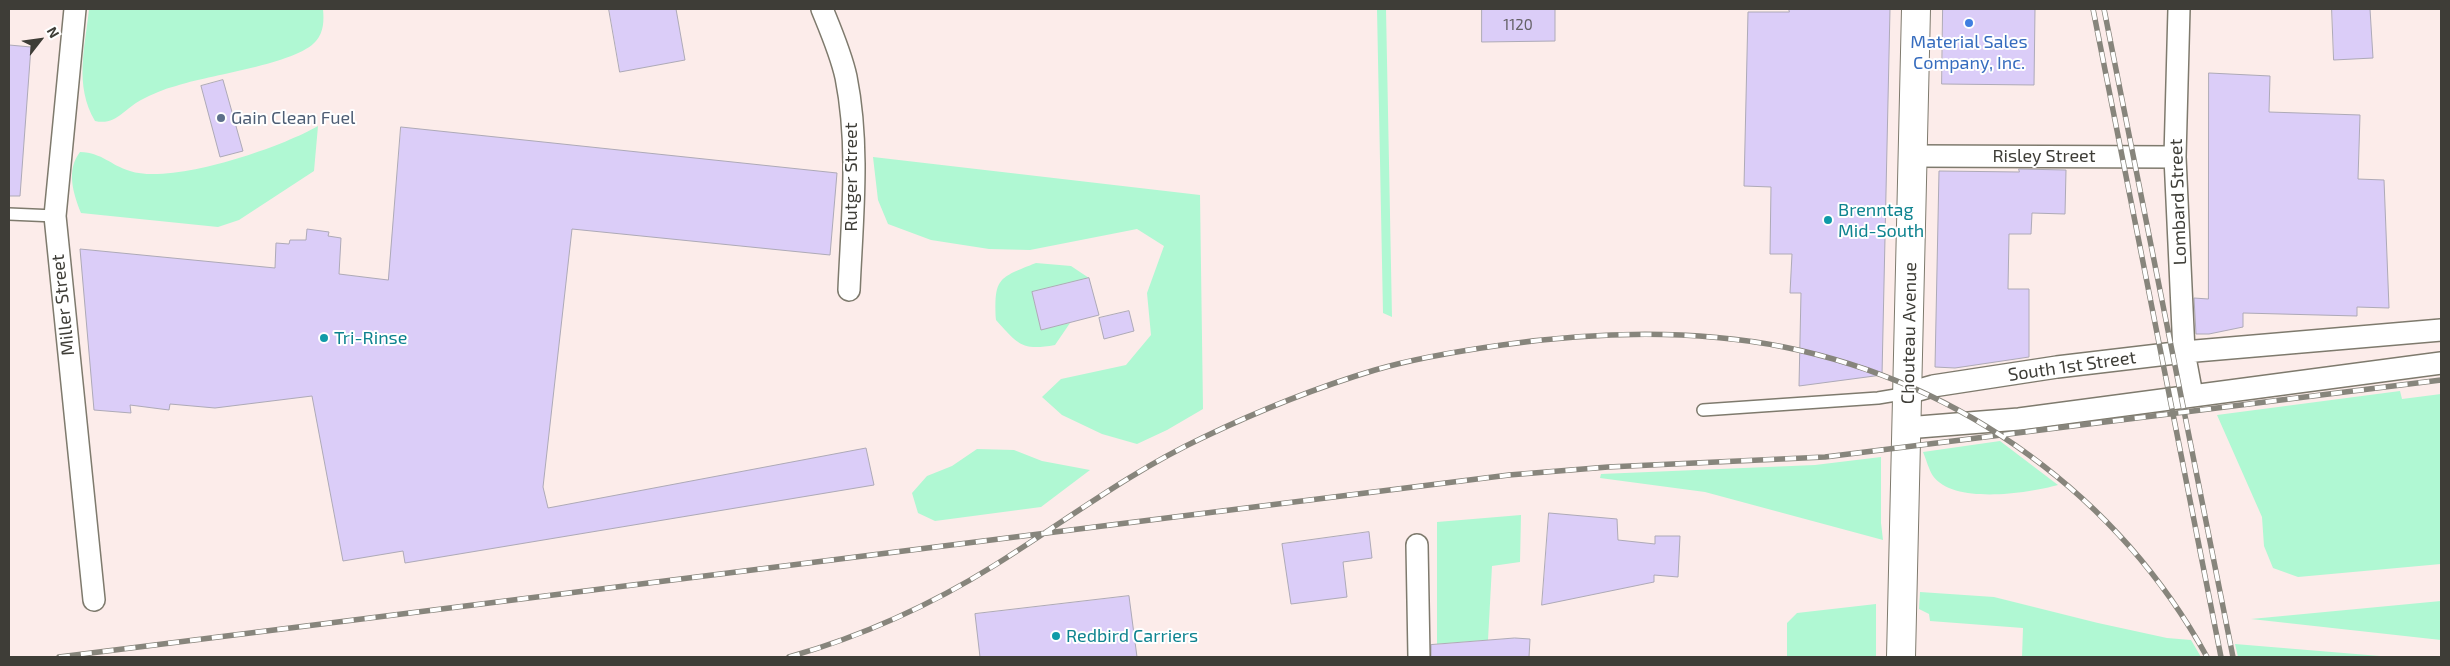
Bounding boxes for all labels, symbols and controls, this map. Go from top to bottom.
north arrow [15,15,65,65]
house number: 1120 [1503,16,1533,34]
marker: Material Sales Company, Inc. [1963,17,1975,29]
text: N [44,24,63,41]
place label: Material Sales Company, Inc. [1910,31,2028,74]
place label: Gain Clean Fuel [231,107,355,129]
marker: Gain Clean Fuel [215,112,227,124]
street label: Rutger Street [840,122,862,232]
street label: Lombard Street [2165,138,2191,266]
street label: Risley Street [1992,145,2096,167]
place label: Brenntag Mid-South [1838,199,1924,242]
marker: Brenntag Mid-South [1822,214,1834,226]
street label: Miller Street [47,253,79,357]
street label: Chouteau Avenue [1897,262,1921,404]
place label: Tri-Rinse [334,327,407,349]
marker: Tri-Rinse [318,332,330,344]
street label: South 1st Street [2007,346,2137,386]
place label: Redbird Carriers [1066,625,1198,647]
marker: Redbird Carriers [1050,630,1062,642]

